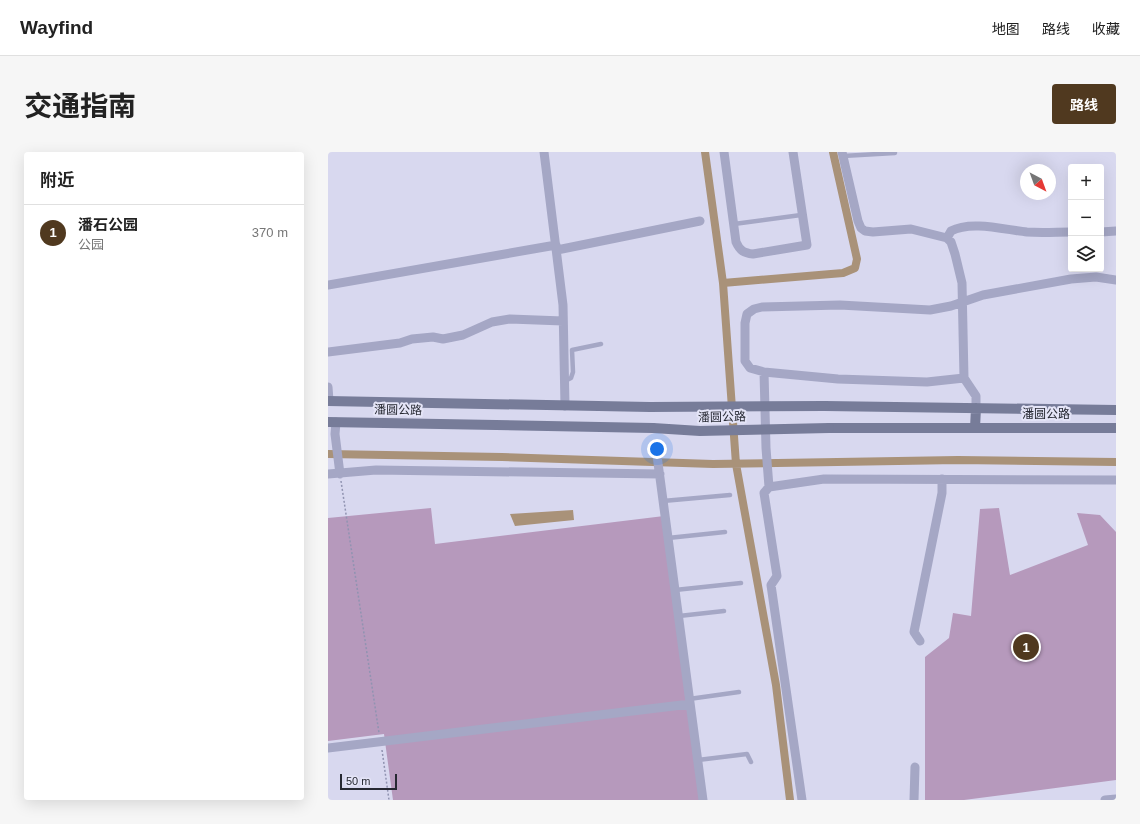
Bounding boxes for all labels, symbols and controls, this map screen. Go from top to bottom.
text: Wayfind [20,17,93,38]
text: 地图 [992,21,1020,37]
text: 路线 [1042,21,1070,37]
text: 收藏 [1092,21,1120,37]
button: 路线 [1052,84,1116,124]
text: 交通指南 [24,91,136,122]
north arrow [1020,164,1056,200]
map controls [1068,164,1104,272]
button: + [1068,164,1104,200]
text: 附近 [40,171,74,190]
button: − [1068,200,1104,236]
text: 潘石公园 [78,216,138,233]
text: 1 [49,225,57,240]
text: 370 m [252,225,288,240]
button: layers [1068,236,1104,272]
text: 公园 [78,237,104,252]
street label: 潘圆公路 [374,403,422,417]
street label: 潘圆公路 [1022,407,1070,421]
street label: 潘圆公路 [698,410,746,424]
your location [647,439,667,459]
pin: 1 [1013,632,1039,662]
scale bar [340,772,397,791]
text: 50 m [346,775,370,787]

